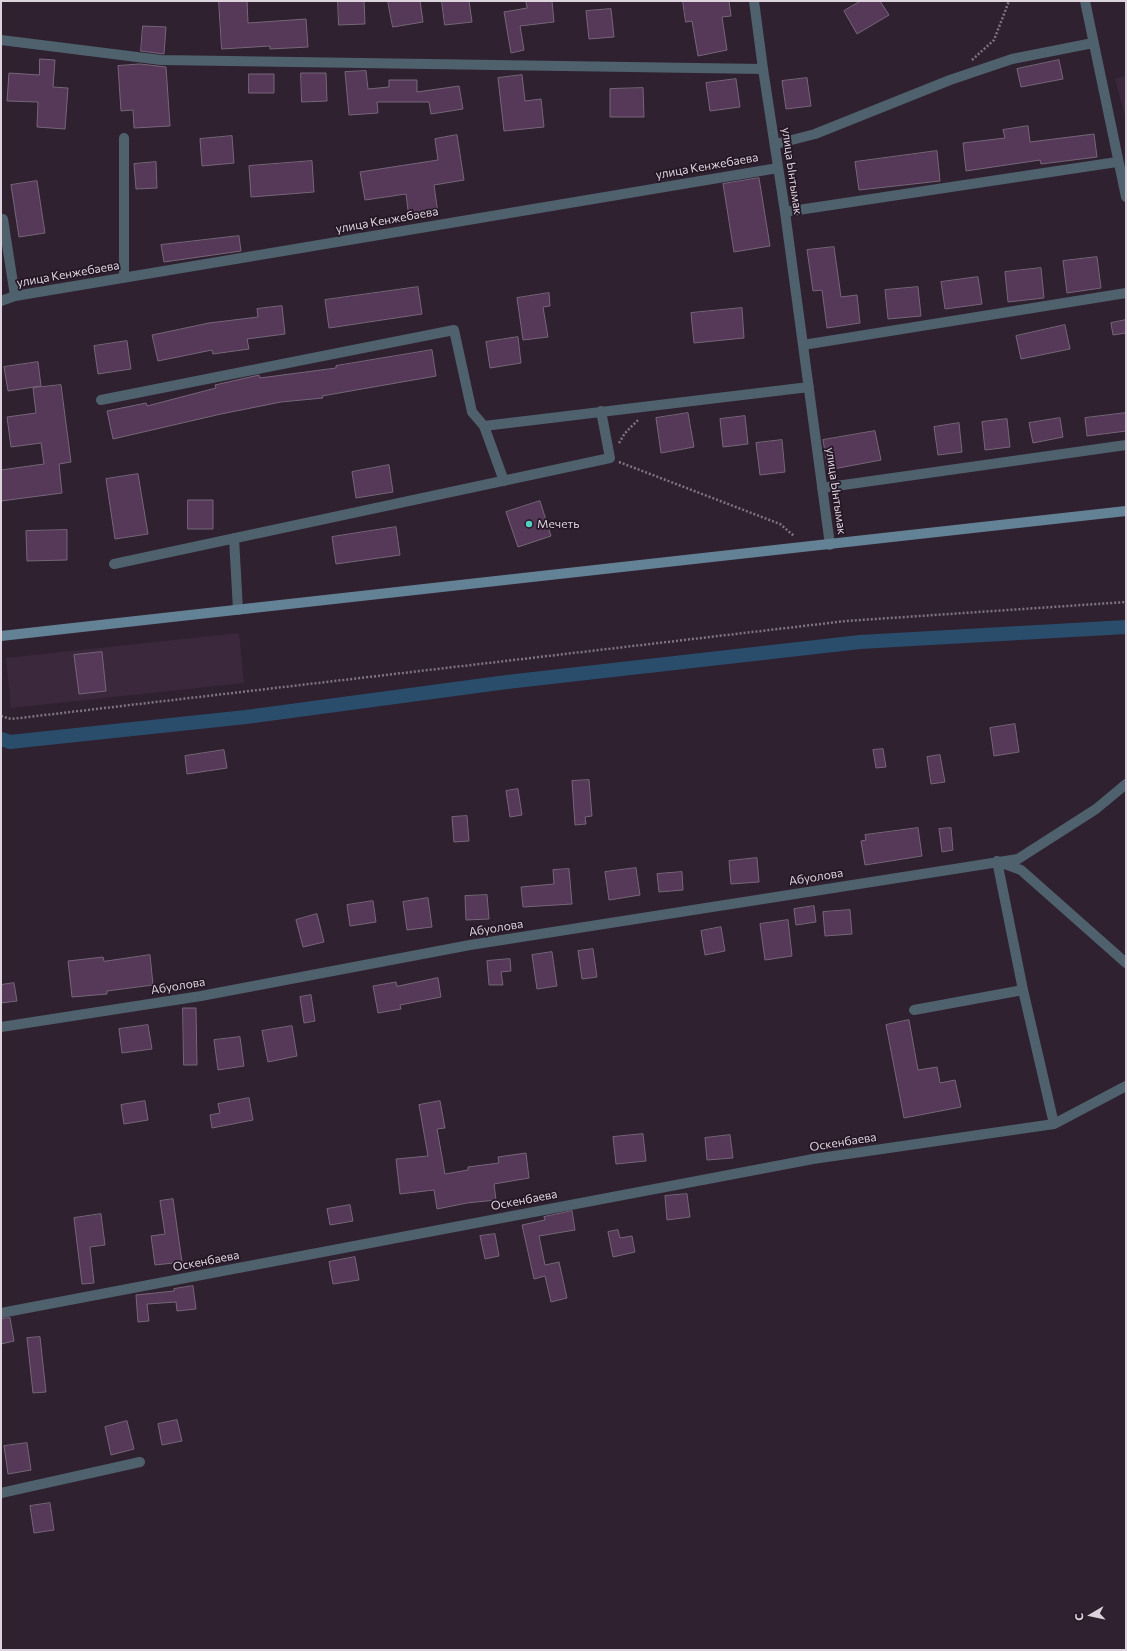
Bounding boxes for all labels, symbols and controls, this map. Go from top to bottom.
street label: улица Ынтымак [779,126,805,216]
street label: улица Кенжебаева [655,150,759,182]
street label: улица Кенжебаева [335,204,439,236]
street label: улица Кенжебаева [16,258,120,290]
street label: улица Ынтымак [823,446,849,536]
place label: Мечеть [537,517,579,531]
marker: Мечеть [524,519,534,529]
street label: Абуолова [788,866,844,888]
street label: Абуолова [468,917,524,939]
street label: Абуолова [150,975,206,997]
street label: Оскенбаева [809,1130,877,1154]
street label: Оскенбаева [490,1186,558,1214]
street label: Оскенбаева [172,1247,240,1275]
north arrow [1071,1595,1111,1635]
text: С [1072,1612,1086,1622]

